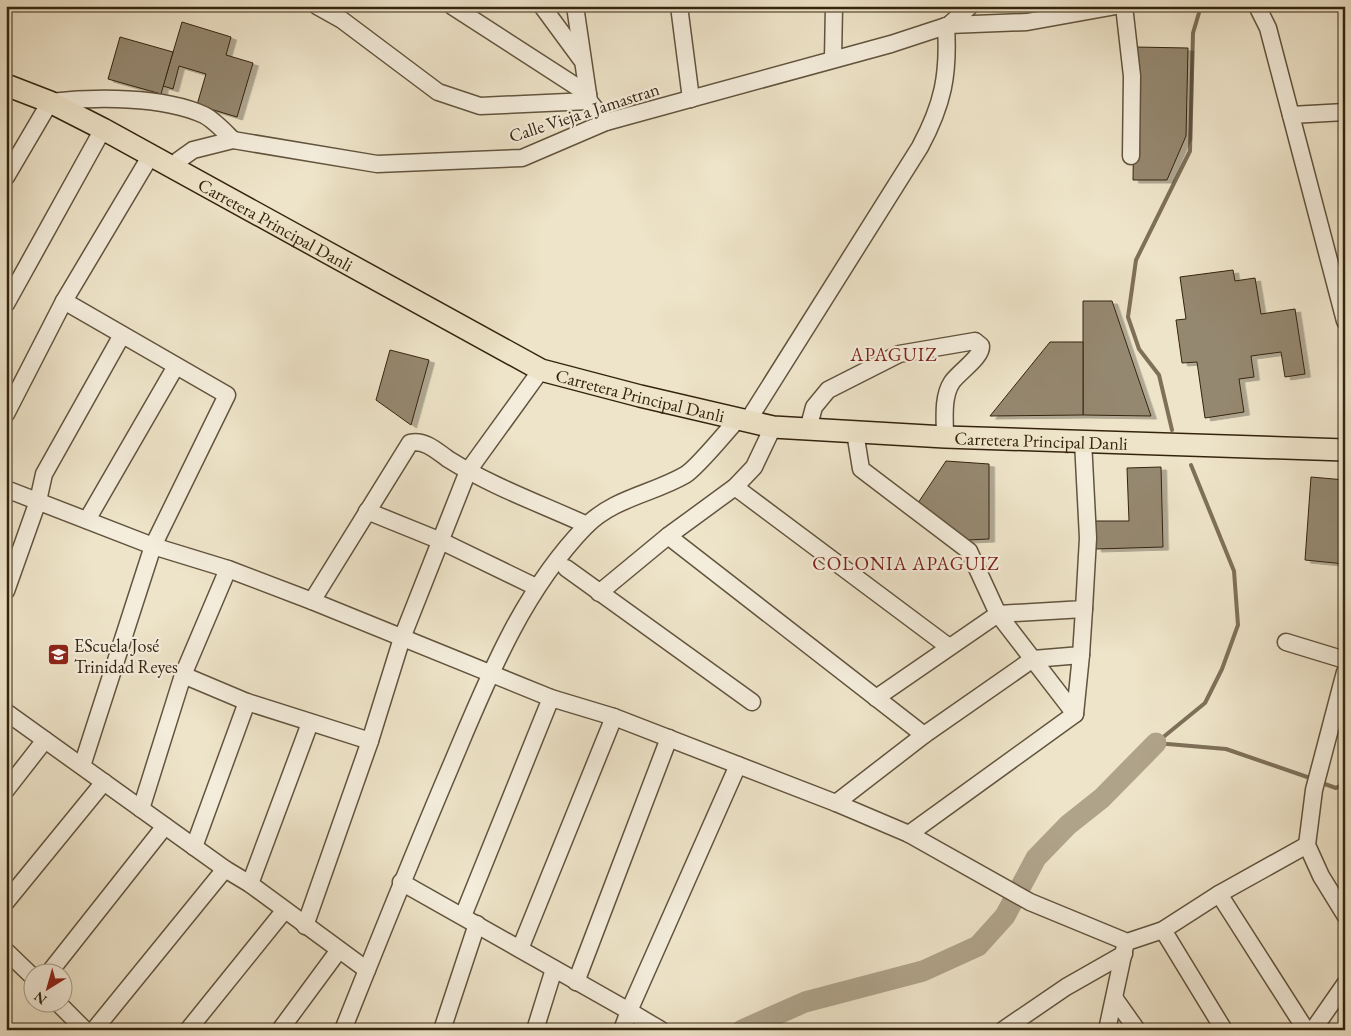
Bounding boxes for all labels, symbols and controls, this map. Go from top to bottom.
street label: Calle Vieja a Jamastran [506,77,663,147]
street label: Carretera Principal Danli [194,172,358,276]
district label: APAGUIZ [849,342,938,367]
street label: Carretera Principal Danli [553,363,728,427]
street label: Carretera Principal Danli [954,426,1129,454]
district label: COLONIA APAGUIZ [812,551,1000,576]
place label: EScuela José Trinidad Reyes [74,634,178,678]
school or university icon: EScuela José Trinidad Reyes [46,643,70,667]
north arrow [22,964,72,1014]
text: N [30,987,50,1009]

